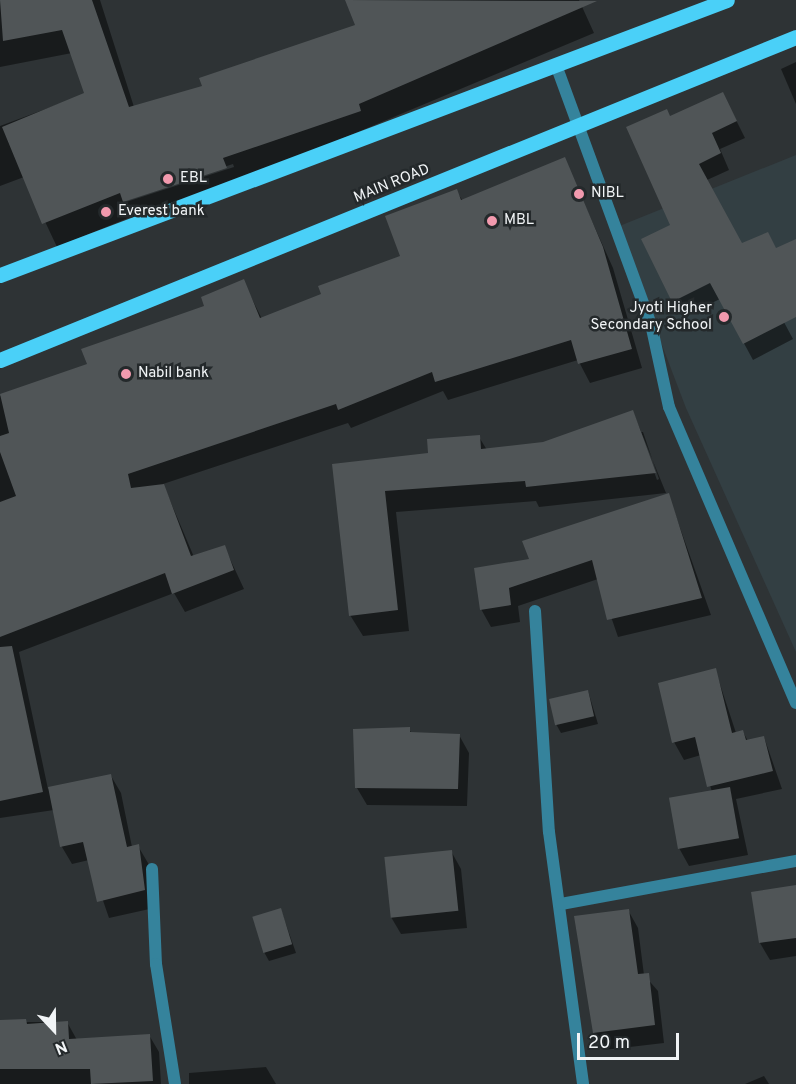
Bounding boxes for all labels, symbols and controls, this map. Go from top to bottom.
street label: MAIN ROAD [351,161,433,207]
place label: EBL [180,170,207,188]
marker: EBL [161,172,175,186]
place label: NIBL [591,185,624,203]
marker: NIBL [572,187,586,201]
place label: Everest bank [118,203,205,221]
marker: Everest bank [99,205,113,219]
place label: MBL [504,212,534,230]
marker: MBL [485,214,499,228]
place label: Jyoti Higher Secondary School [591,299,712,334]
marker: Jyoti Higher Secondary School [717,310,731,324]
place label: Nabil bank [138,365,209,383]
marker: Nabil bank [119,367,133,381]
north arrow [24,1000,84,1060]
scale bar [580,1021,682,1059]
text: 20 m [588,1032,630,1055]
text: N [52,1035,70,1058]

